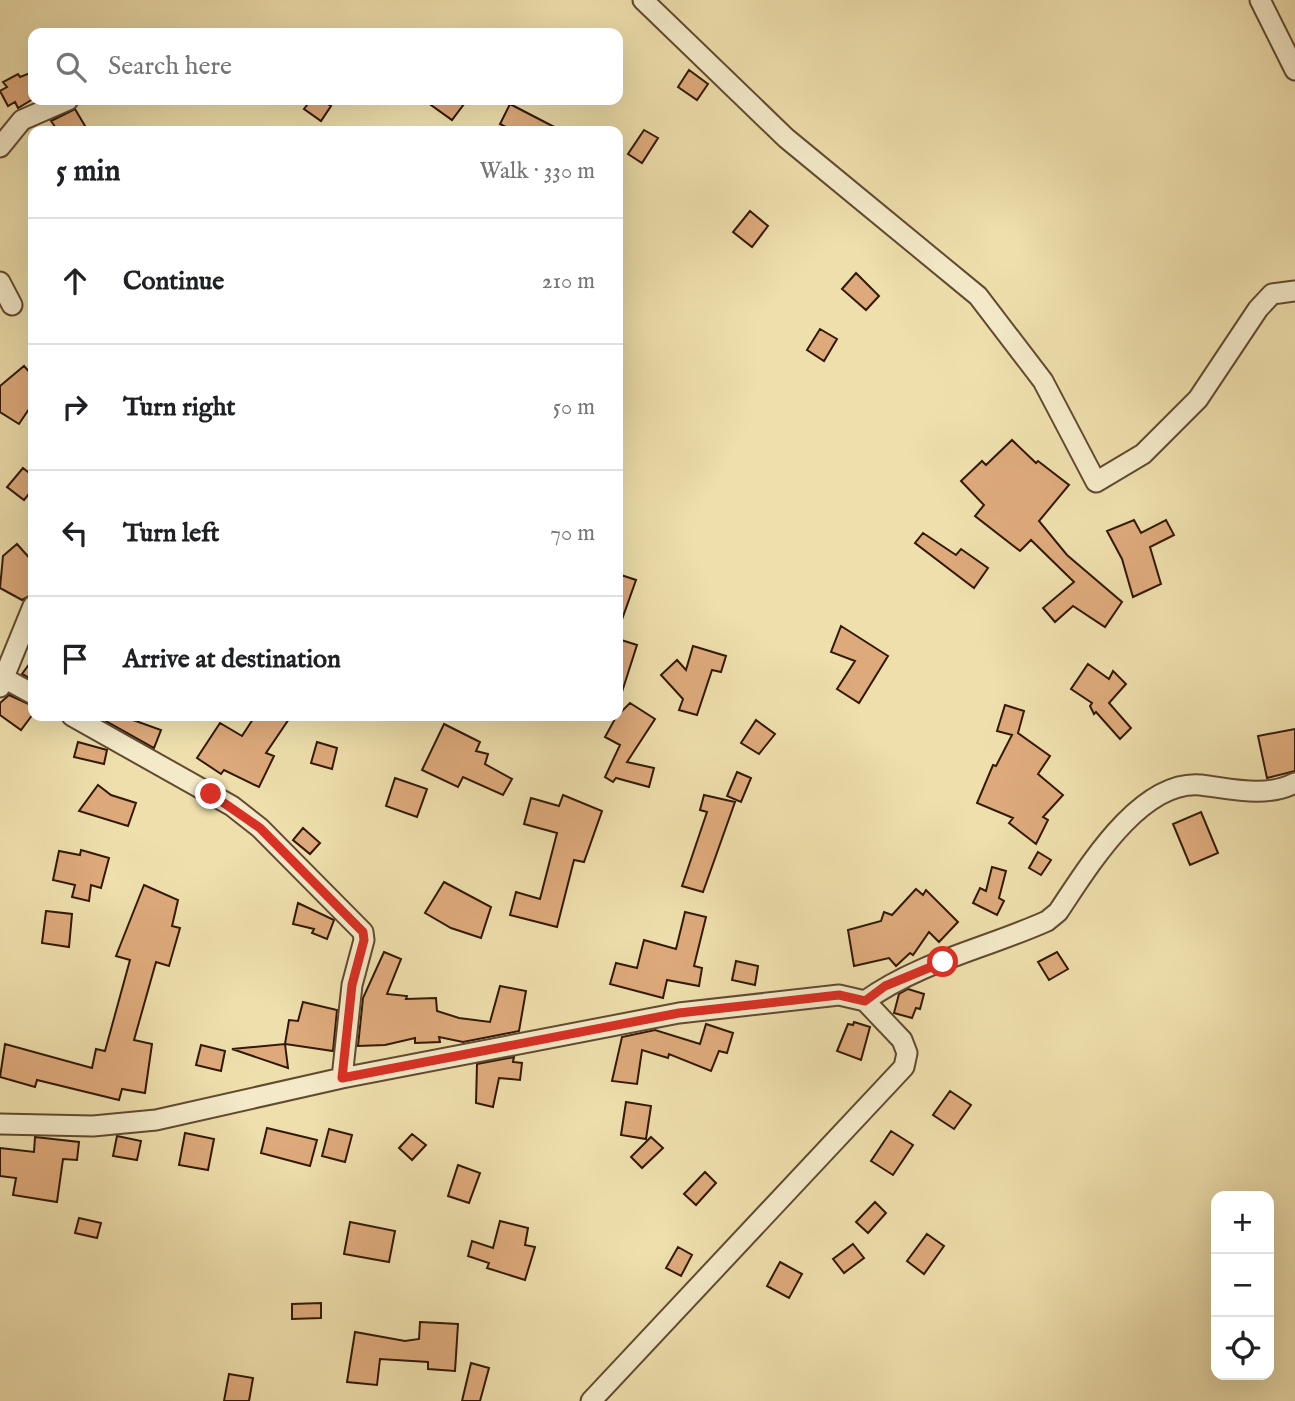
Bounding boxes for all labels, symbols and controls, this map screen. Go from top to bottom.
search box [28,28,623,105]
icon: search [52,48,90,86]
text: Search here [108,50,232,83]
text: 5 min [56,153,121,191]
text: Walk · 330 m [480,157,595,186]
icon: ahead [56,262,94,300]
text: Continue [123,265,224,298]
text: 210 m [542,267,595,296]
icon: right [56,388,94,426]
text: Turn right [123,391,236,424]
text: 50 m [553,393,595,422]
icon: left [56,514,94,552]
text: Turn left [123,517,220,550]
text: 70 m [550,519,595,548]
icon: arrive [56,640,94,678]
text: Arrive at destination [123,643,341,676]
route end [195,778,226,809]
route start [927,946,958,977]
map controls [1211,1191,1274,1380]
button: + [1211,1191,1274,1254]
button: − [1211,1254,1274,1317]
button: locate [1211,1317,1274,1380]

